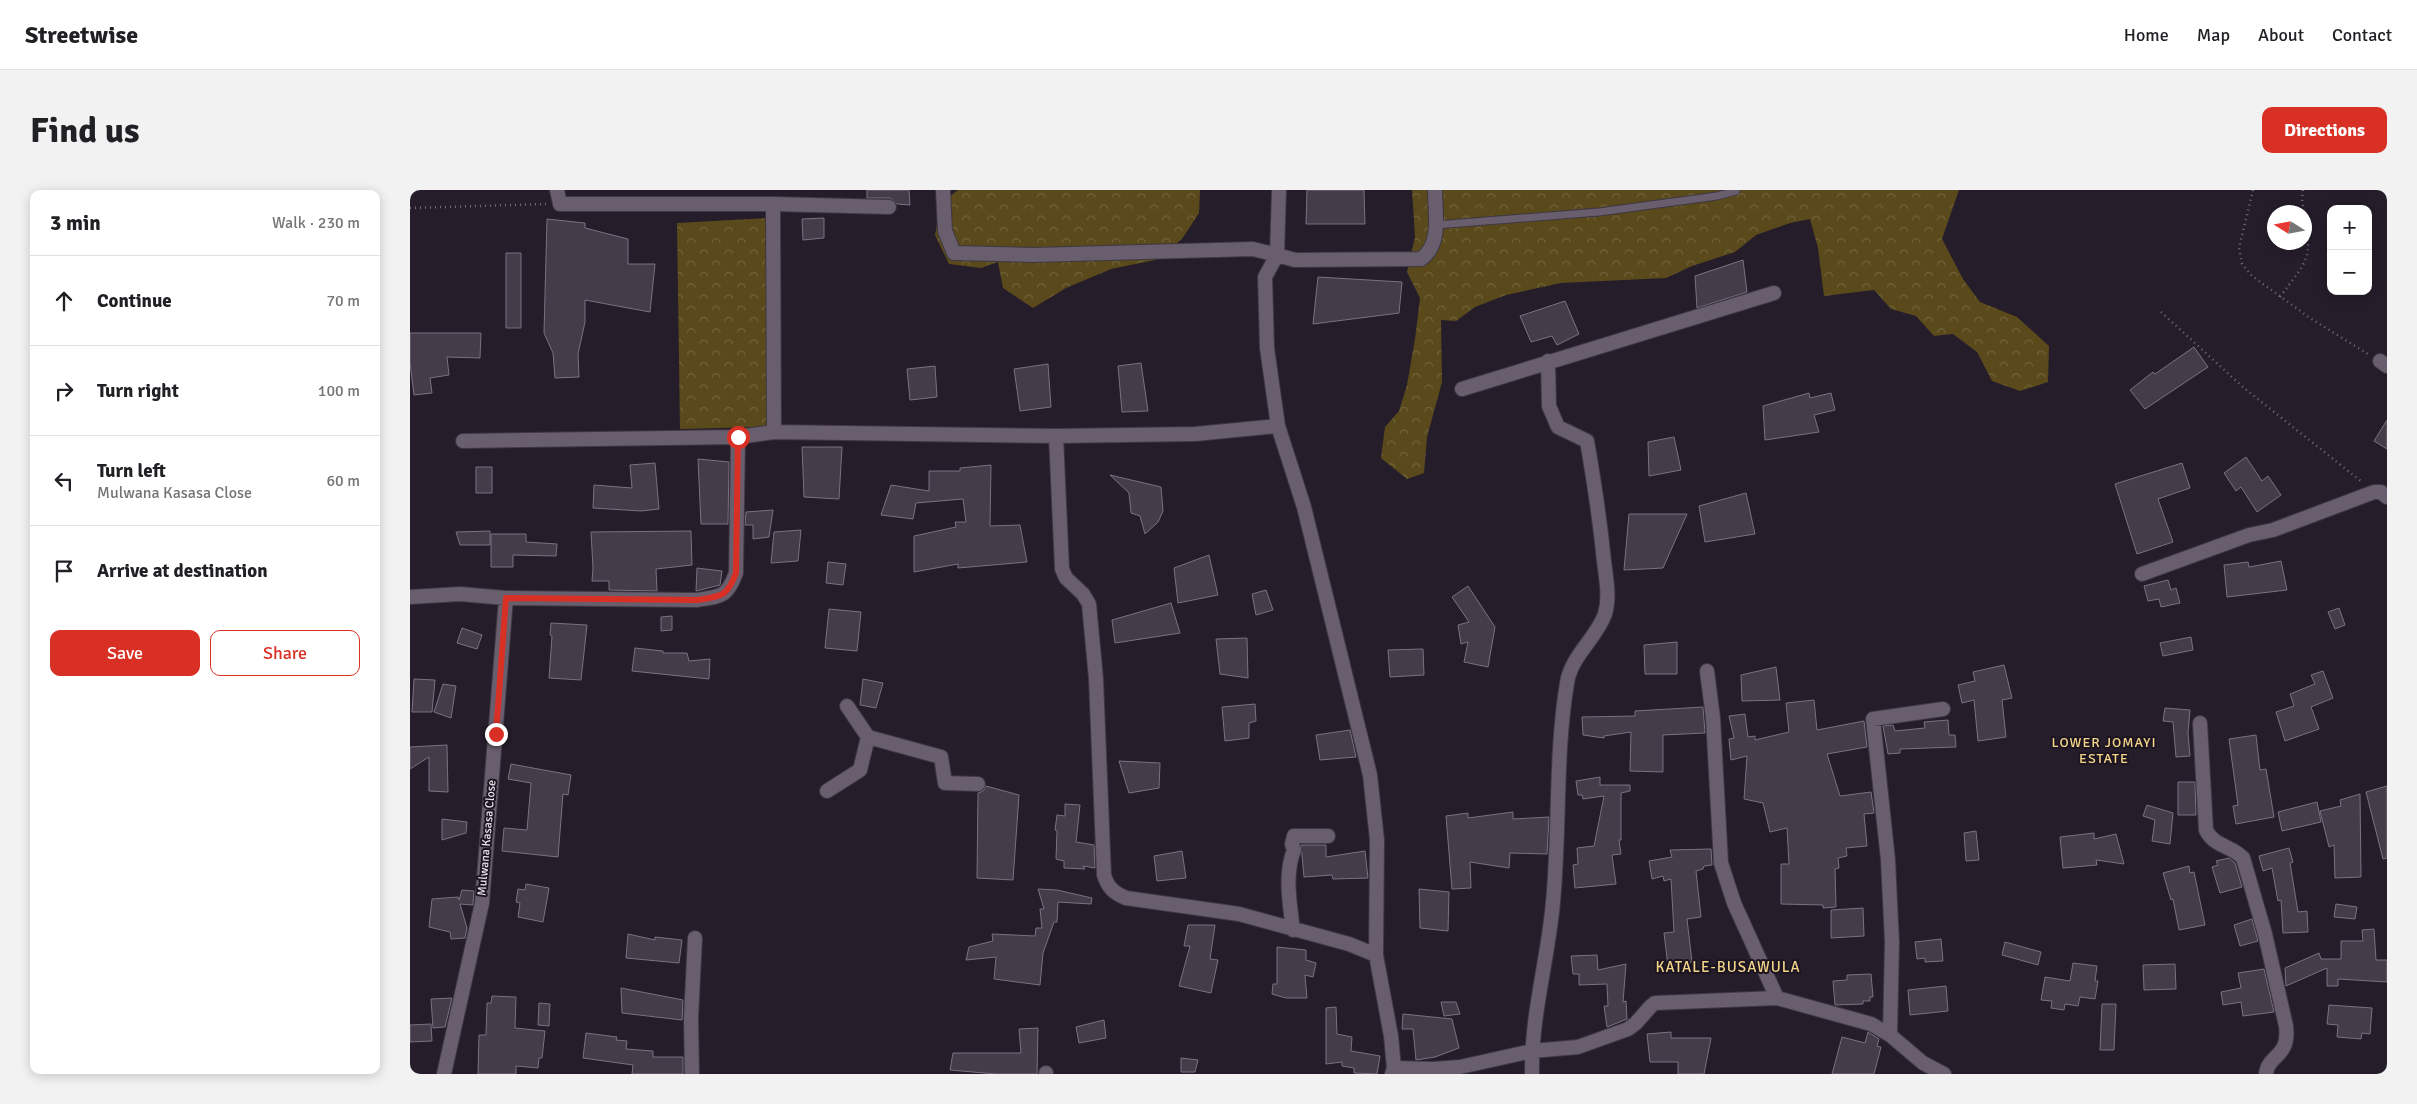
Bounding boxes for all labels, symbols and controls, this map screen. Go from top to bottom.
text: Streetwise [25,20,138,50]
text: Home [2124,24,2169,46]
text: Map [2197,24,2230,46]
text: About [2258,24,2304,46]
text: Contact [2332,24,2392,46]
button: Directions [2262,107,2387,153]
text: Find us [30,109,140,152]
north arrow [2267,205,2312,250]
map controls [2327,205,2372,295]
button: + [2327,205,2372,250]
text: 3 min [50,210,101,236]
text: Walk · 230 m [272,213,360,233]
button: − [2327,250,2372,295]
icon: ahead [50,287,78,315]
text: Continue [97,289,172,313]
text: 70 m [326,291,360,311]
icon: right [50,377,78,405]
text: Turn right [97,379,179,403]
text: 100 m [318,381,360,401]
route start [727,426,750,449]
text: Turn left [97,459,166,483]
icon: left [50,467,78,495]
text: 60 m [326,471,360,491]
text: Mulwana Kasasa Close [97,483,252,503]
icon: arrive [50,557,78,585]
text: Arrive at destination [97,559,268,583]
button: Save [50,630,200,676]
button: Share [210,630,360,676]
route end [485,723,508,746]
district label: LOWER JOMAYI ESTATE [2051,734,2157,767]
street label: Mulwana Kasasa Close [474,779,500,897]
district label: KATALE-BUSAWULA [1655,958,1801,976]

